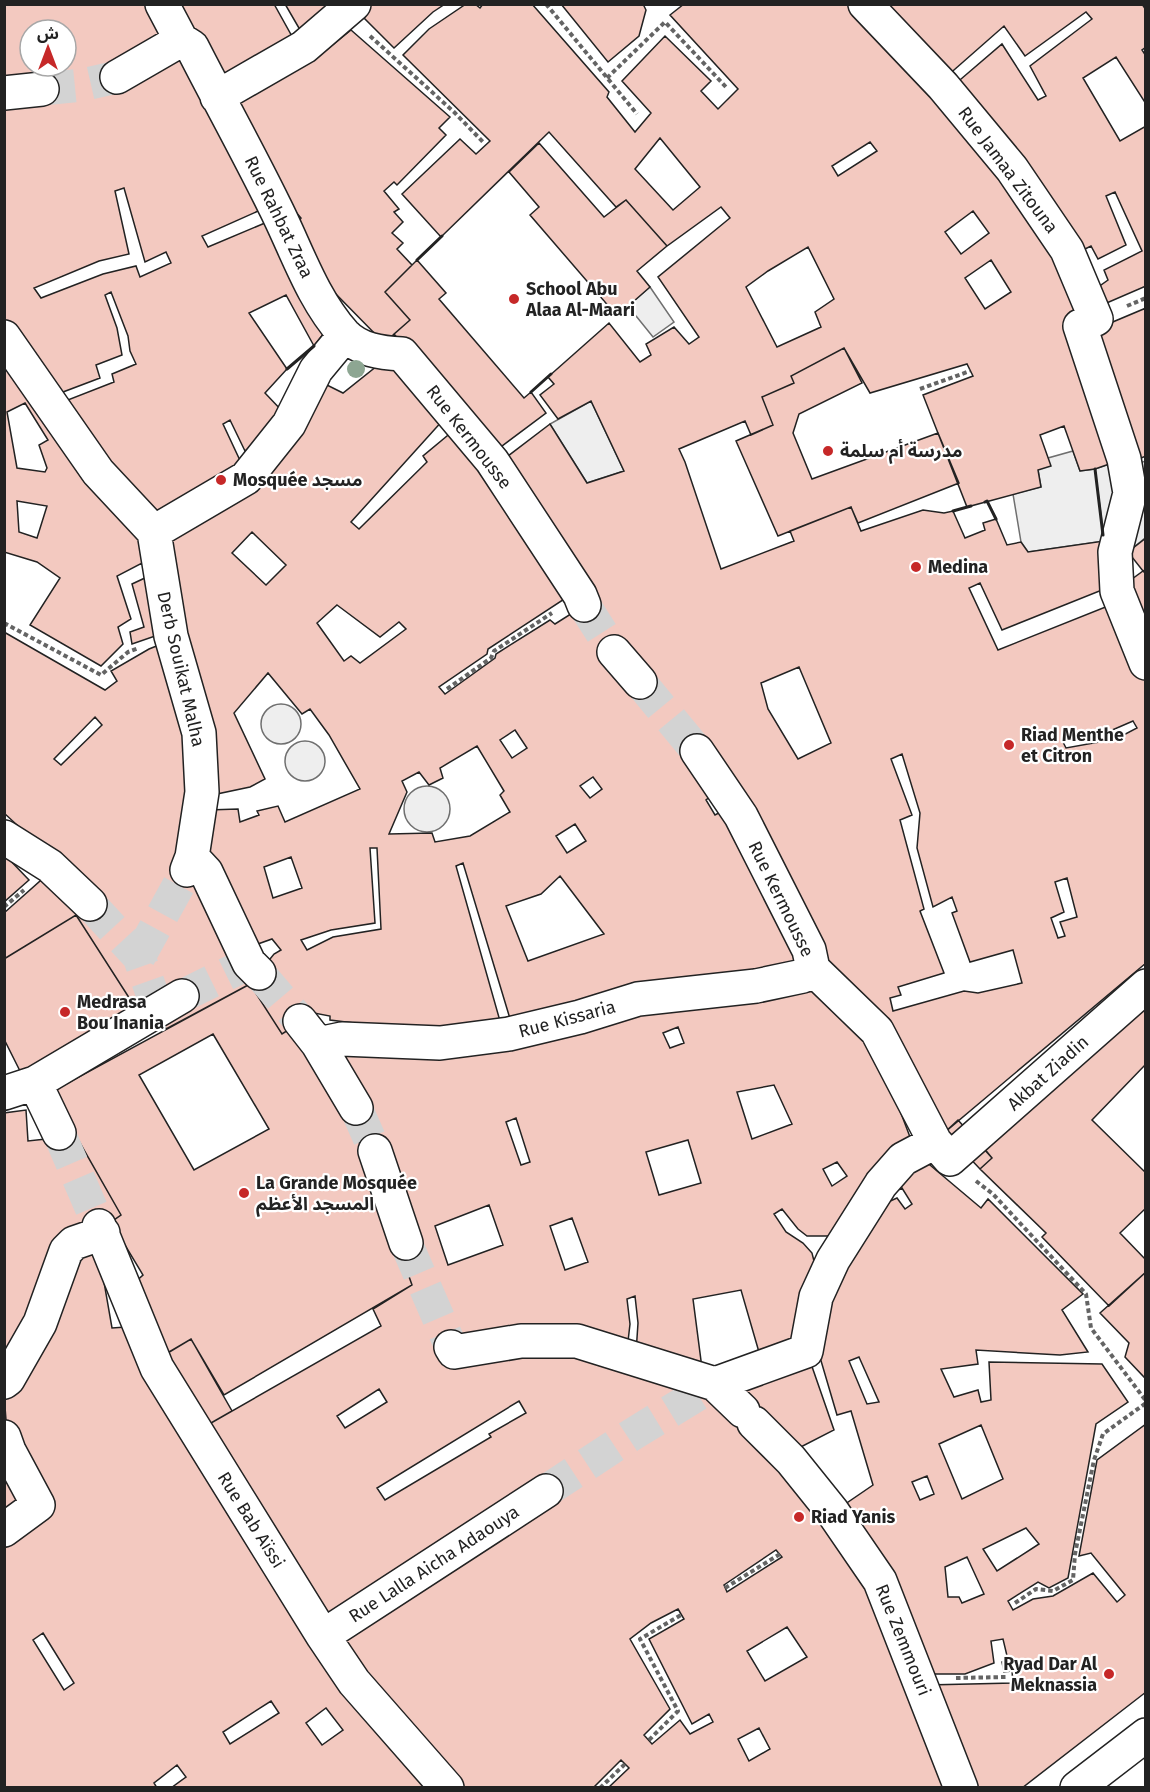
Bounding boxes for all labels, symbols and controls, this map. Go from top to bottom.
north arrow [18,18,78,78]
text: ش [37,24,59,43]
street label: Rue Jamaa Zitouna [953,102,1063,238]
street label: Rue Rahbat Zraa [240,152,318,282]
place label: School Abu Alaa Al-Maari [525,278,635,321]
marker: School Abu Alaa Al-Maari [507,292,521,306]
street label: Rue Kermousse [422,381,516,493]
place label: مدرسة أم سلمة [840,438,963,464]
marker: مدرسة أم سلمة [821,444,835,458]
place label: Mosquée مسجد [233,469,362,491]
marker: Mosquée مسجد [214,473,228,487]
place label: Medina [928,556,988,578]
marker: Medina [909,560,923,574]
street label: Derb Souikat Malha [152,589,210,749]
place label: Riad Menthe et Citron [1021,724,1124,767]
marker: Riad Menthe et Citron [1002,738,1016,752]
street label: Rue Kermousse [744,838,818,960]
place label: Medrasa Bou Inania [77,991,164,1034]
street label: Rue Kissaria [516,995,618,1043]
marker: Medrasa Bou Inania [58,1005,72,1019]
street label: Akbat Ziadin [1003,1031,1093,1115]
place label: La Grande Mosquée المسجد الأعظم [256,1172,417,1217]
marker: La Grande Mosquée المسجد الأعظم [237,1186,251,1200]
street label: Rue Bab Aïssi [213,1468,289,1572]
street label: Rue Lalla Aicha Adaouya [345,1501,523,1627]
place label: Riad Yanis [811,1506,896,1528]
marker: Riad Yanis [792,1510,806,1524]
street label: Rue Zemmouri [871,1581,935,1699]
place label: Ryad Dar Al Meknassia [1003,1653,1098,1696]
marker: Ryad Dar Al Meknassia [1102,1667,1116,1681]

